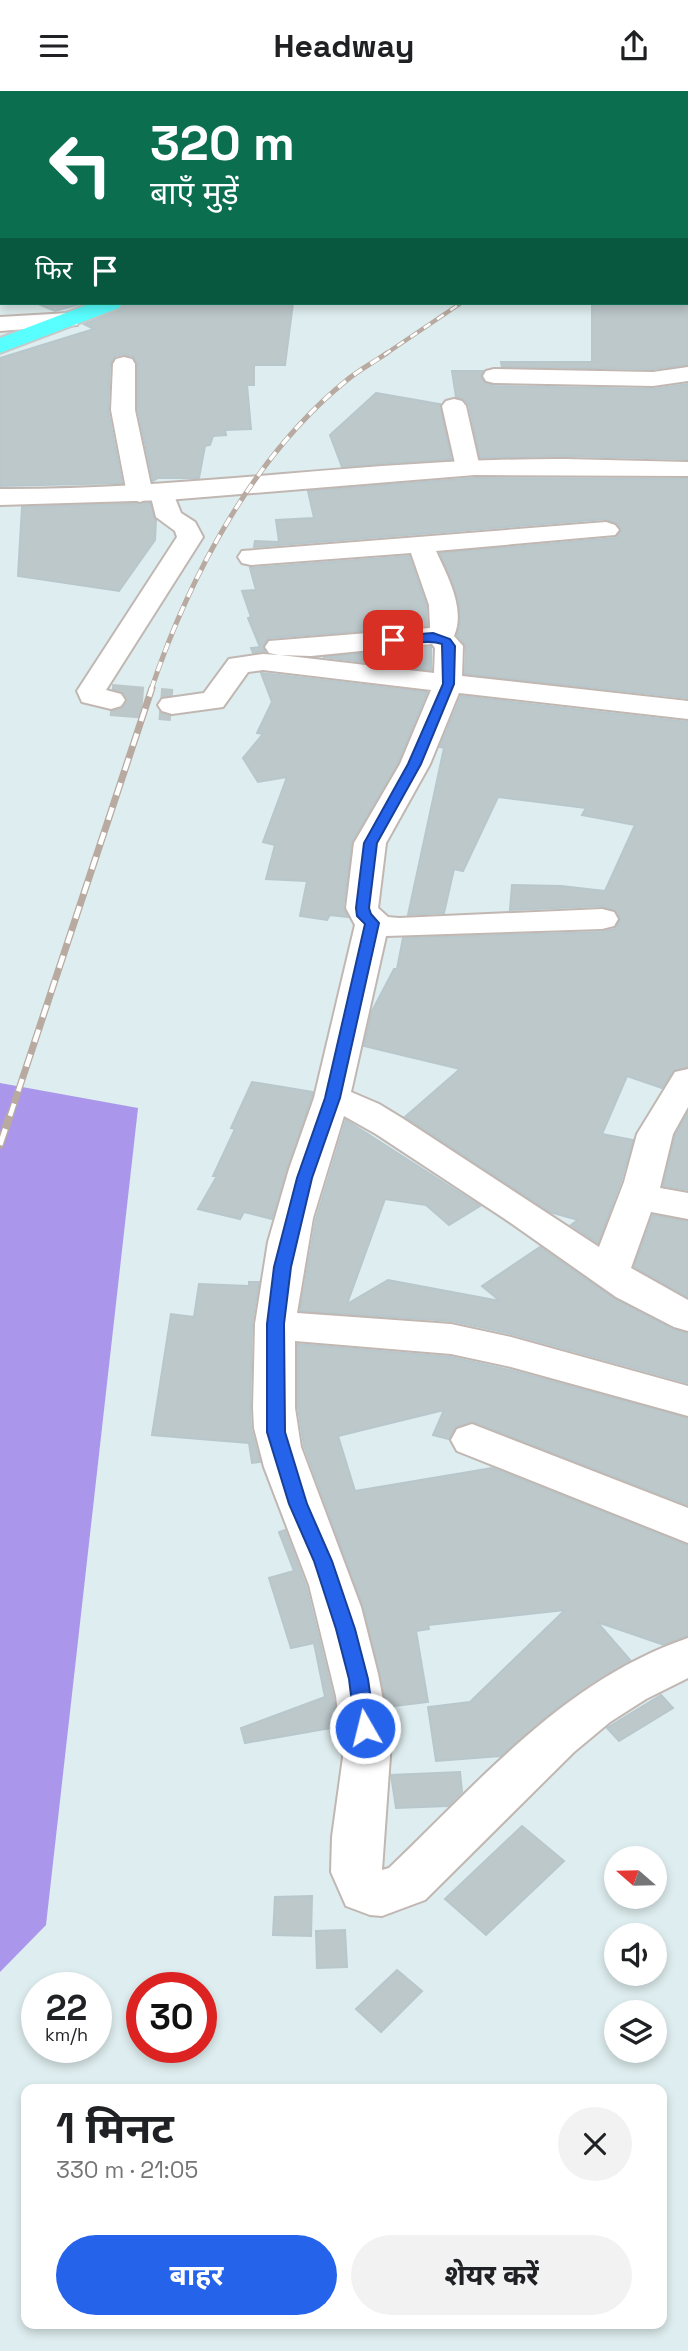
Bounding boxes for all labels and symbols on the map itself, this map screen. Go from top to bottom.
pin [363,610,423,670]
position arrow [328,1691,402,1765]
north arrow [604,1846,667,1909]
speed limit sign: 30 [126,1972,217,2063]

